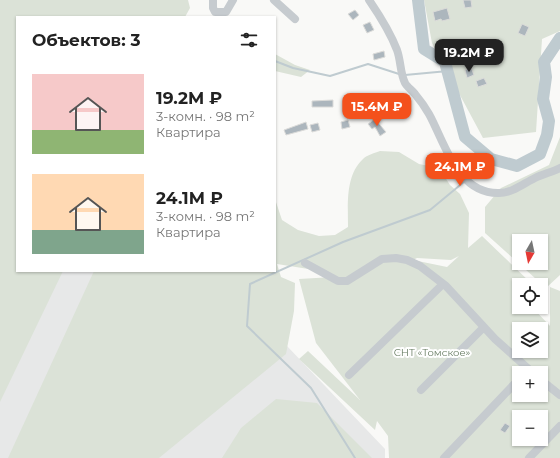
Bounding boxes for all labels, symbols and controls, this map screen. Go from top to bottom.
icon: filters [238,29,260,51]
text: Объектов: 3 [32,30,141,50]
pin: 19.2M ₽ [432,39,506,73]
text: 19.2M ₽ [444,44,494,60]
text: 19.2M ₽ [156,88,222,108]
icon: home [64,90,112,138]
pin: 15.4M ₽ [340,93,414,127]
text: 15.4M ₽ [351,98,403,114]
text: 3-комн. · 98 m² [156,108,255,124]
text: Квартира [156,124,221,140]
pin: 24.1M ₽ [423,153,497,187]
text: 24.1M ₽ [434,158,486,174]
text: 24.1M ₽ [156,188,223,208]
icon: home [64,190,112,238]
text: 3-комн. · 98 m² [156,208,255,224]
text: Квартира [156,224,221,240]
north arrow [512,234,548,270]
map controls [512,234,548,446]
button: locate [512,278,548,314]
button: layers [512,322,548,358]
park label: СНТ «Томское» [394,346,471,359]
button: + [512,366,548,402]
button: − [512,410,548,446]

